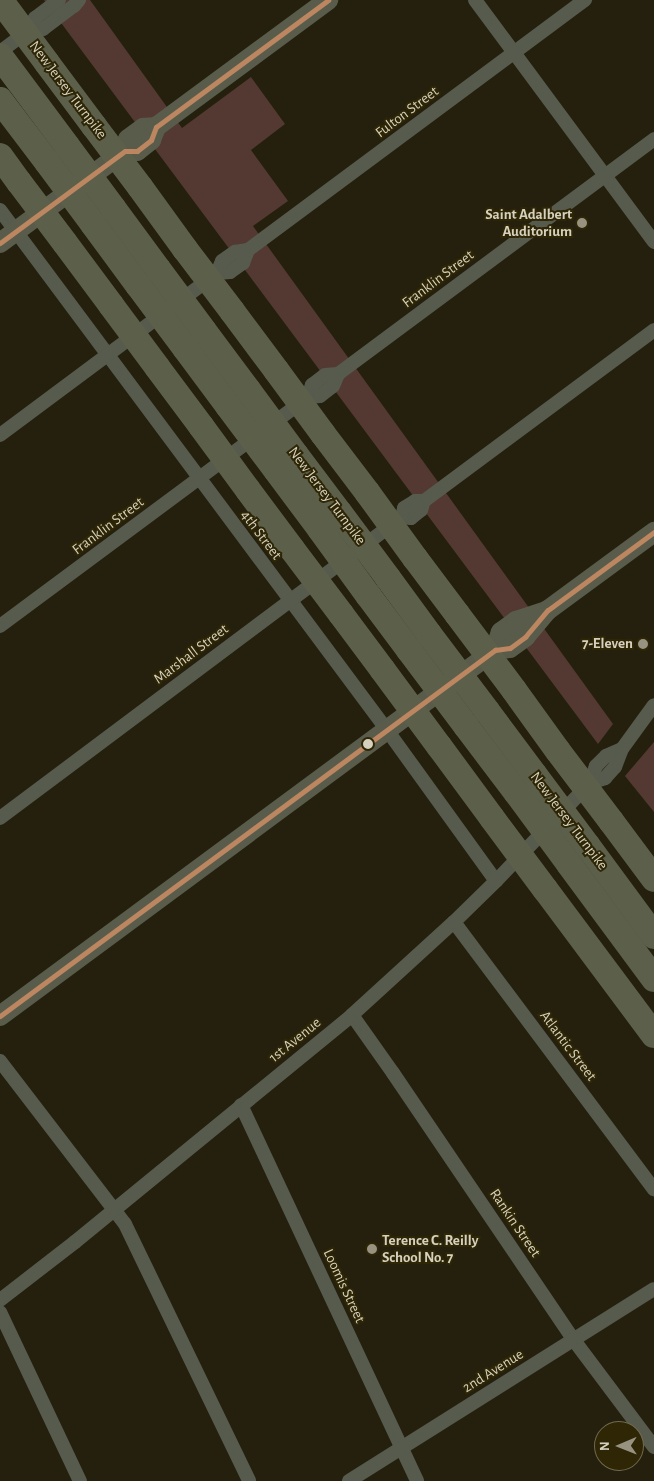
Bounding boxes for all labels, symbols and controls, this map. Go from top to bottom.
street label: New Jersey Turnpike [25,37,111,143]
street label: Fulton Street [372,82,442,142]
place label: Saint Adalbert Auditorium [485,205,572,240]
marker: Saint Adalbert Auditorium [576,217,588,229]
street label: Franklin Street [399,246,477,312]
street label: New Jersey Turnpike [284,443,370,549]
street label: Franklin Street [69,493,147,559]
street label: 4th Street [236,507,286,563]
street label: Marshall Street [150,620,232,688]
place label: 7-Eleven [582,635,633,653]
marker: 7-Eleven [637,638,649,650]
unlabelled marker [363,739,373,749]
street label: New Jersey Turnpike [526,768,612,874]
street label: Atlantic Street [536,1007,600,1085]
street label: 1st Avenue [265,1014,325,1066]
street label: Rankin Street [486,1185,544,1261]
place label: Terence C. Reilly School No. 7 [382,1231,478,1266]
marker: Terence C. Reilly School No. 7 [366,1243,378,1255]
street label: Loomis Street [319,1246,369,1326]
street label: 2nd Avenue [459,1345,527,1397]
north arrow [594,1421,644,1471]
text: N [598,1441,612,1451]

